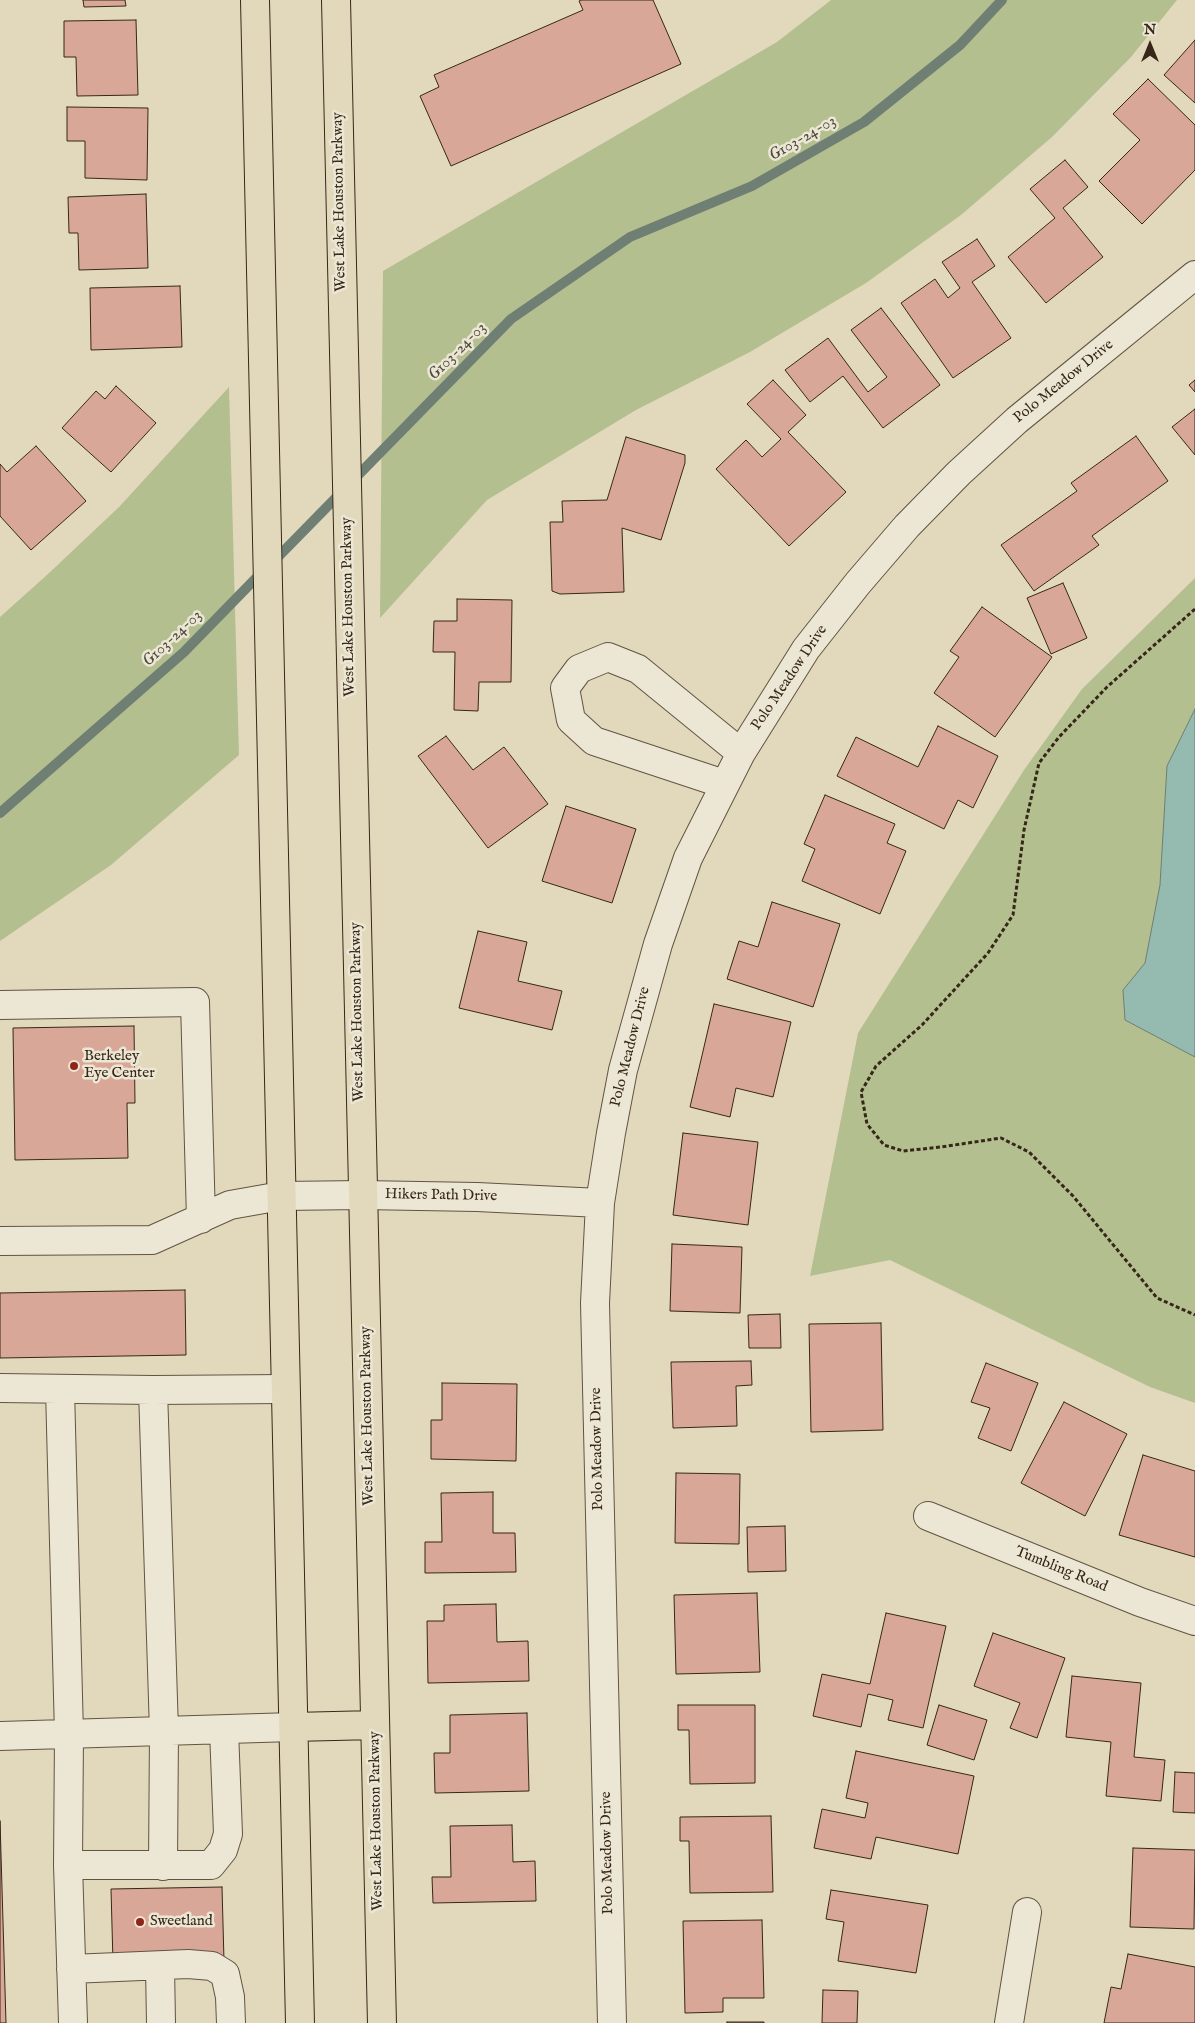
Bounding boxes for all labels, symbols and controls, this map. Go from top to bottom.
north arrow [1125,20,1175,70]
text: N [1144,21,1156,39]
street label: West Lake Houston Parkway [329,112,351,292]
water label: G103-24-03 [766,112,840,166]
water label: G103-24-03 [425,319,491,385]
street label: Polo Meadow Drive [1010,336,1118,428]
street label: West Lake Houston Parkway [338,517,360,697]
water label: G103-24-03 [139,607,207,671]
street label: Polo Meadow Drive [748,622,832,734]
street label: West Lake Houston Parkway [347,922,369,1102]
street label: Polo Meadow Drive [607,985,655,1109]
place label: Berkeley Eye Center [84,1048,155,1083]
marker: Berkeley Eye Center [68,1060,80,1072]
street label: Hikers Path Drive [385,1186,497,1206]
street label: West Lake Houston Parkway [357,1326,379,1506]
street label: Polo Meadow Drive [588,1387,608,1511]
street label: Tumbling Road [1012,1543,1110,1597]
street label: West Lake Houston Parkway [366,1731,388,1911]
street label: Polo Meadow Drive [598,1791,618,1915]
place label: Sweetland [150,1913,213,1931]
marker: Sweetland [134,1916,146,1928]

